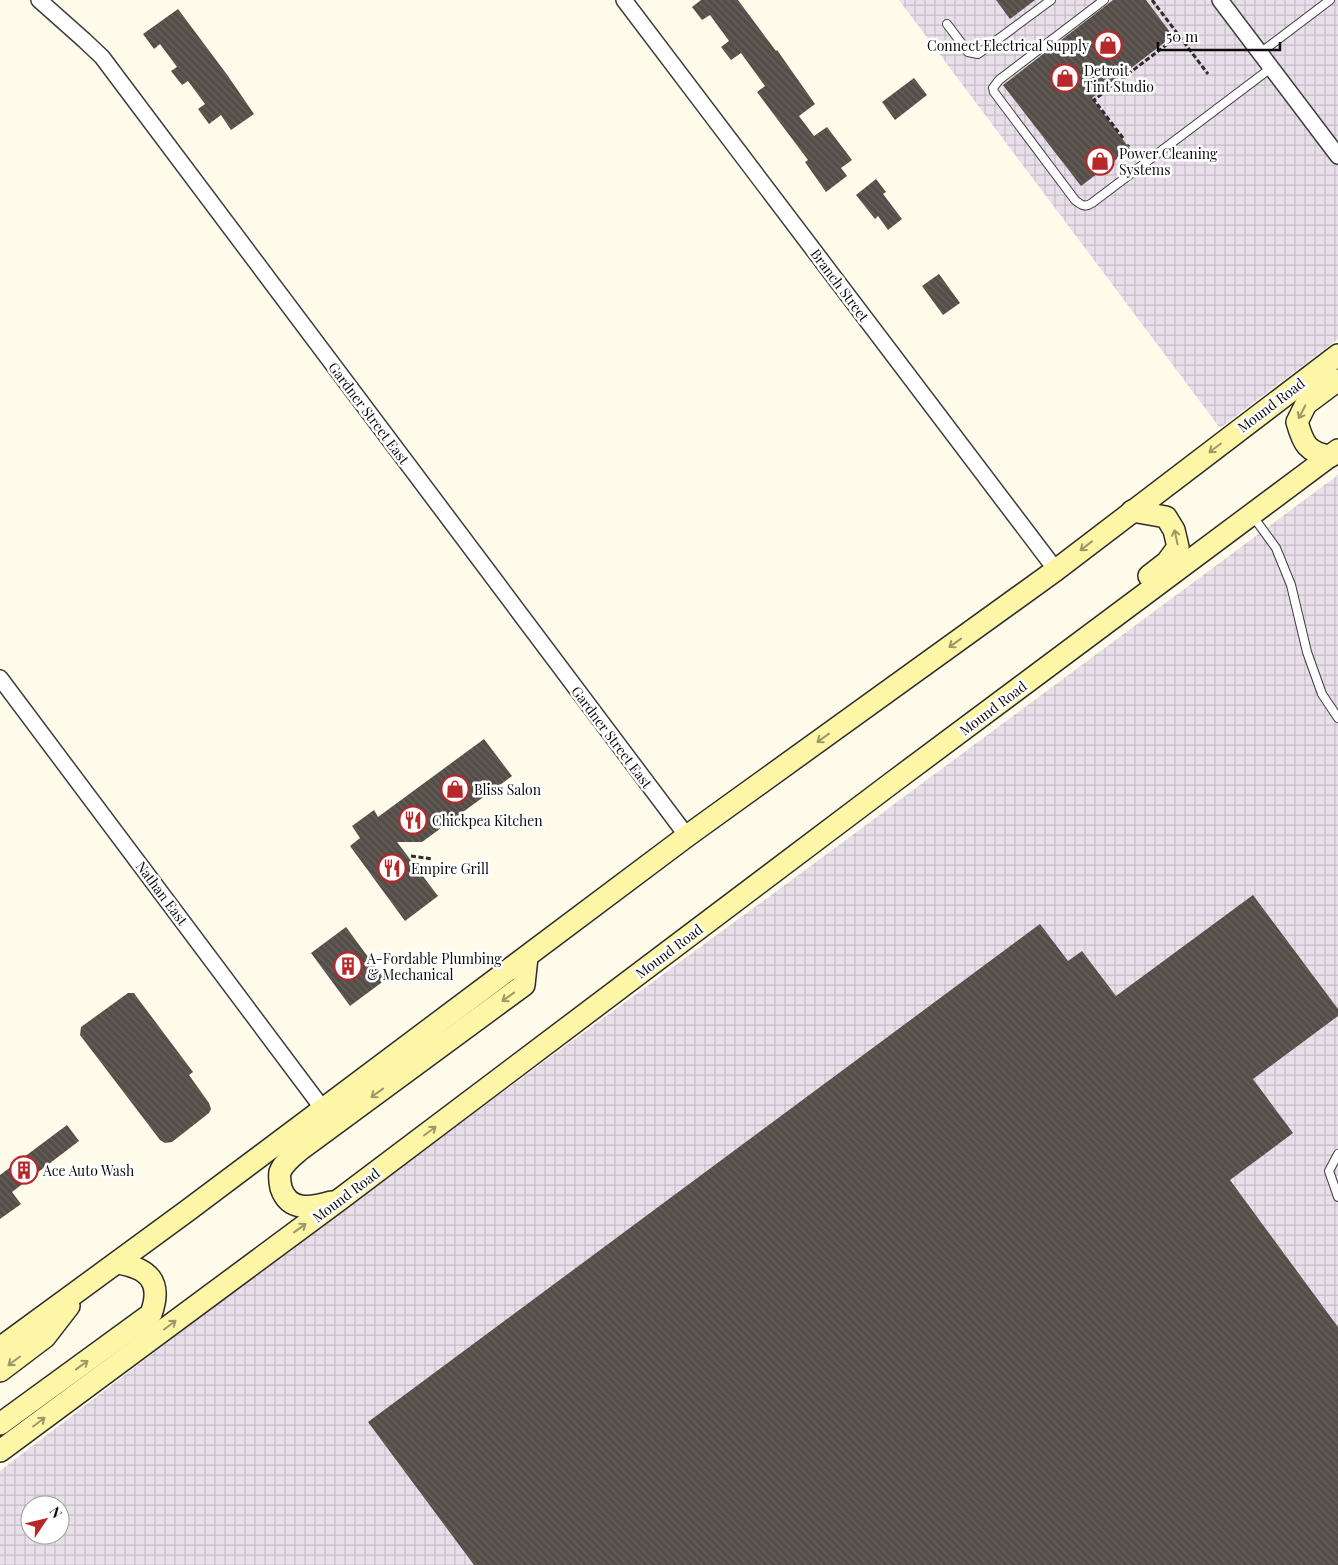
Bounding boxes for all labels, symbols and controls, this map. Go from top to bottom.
scale bar [1158,20,1280,52]
text: 50 m [1166,26,1199,46]
shop icon: Connect Electrical Supply [1093,30,1123,60]
place label: Connect Electrical Supply [927,36,1089,55]
place label: Detroit Tint Studio [1084,61,1154,96]
shop icon: Detroit Tint Studio [1050,63,1080,93]
place label: Power Cleaning Systems [1119,144,1218,179]
shop icon: Power Cleaning Systems [1085,146,1115,176]
street label: Branch Street [806,245,874,326]
street label: Gardner Street East [324,358,414,469]
street label: Mound Road [1234,373,1308,437]
one-way arrow [1297,404,1307,419]
one-way arrow [1209,442,1222,453]
one-way arrow [1170,530,1180,546]
one-way arrow [1080,541,1093,552]
one-way arrow [948,638,962,648]
street label: Mound Road [956,676,1030,740]
street label: Gardner Street East [567,682,657,793]
one-way arrow [817,733,831,743]
shop icon: Bliss Salon [440,774,470,804]
place label: Bliss Salon [474,780,542,799]
restaurant icon: Chickpea Kitchen [398,805,428,835]
place label: Chickpea Kitchen [432,811,543,830]
restaurant icon: Empire Grill [377,853,407,883]
street label: Nathan East [132,857,193,930]
place label: Empire Grill [411,859,489,878]
street label: Mound Road [632,919,706,983]
place label: A-Fordable Plumbing & Mechanical [366,949,502,984]
building icon: A-Fordable Plumbing & Mechanical [333,951,363,981]
one-way arrow [501,992,515,1002]
one-way arrow [370,1088,384,1098]
one-way arrow [423,1126,437,1136]
building icon: Ace Auto Wash [9,1155,39,1185]
place label: Ace Auto Wash [42,1161,135,1180]
street label: Mound Road [309,1163,383,1227]
one-way arrow [293,1223,306,1234]
one-way arrow [163,1320,177,1330]
one-way arrow [7,1356,21,1366]
one-way arrow [75,1359,88,1370]
one-way arrow [32,1417,46,1427]
north arrow [20,1495,70,1545]
text: N [45,1503,67,1522]

